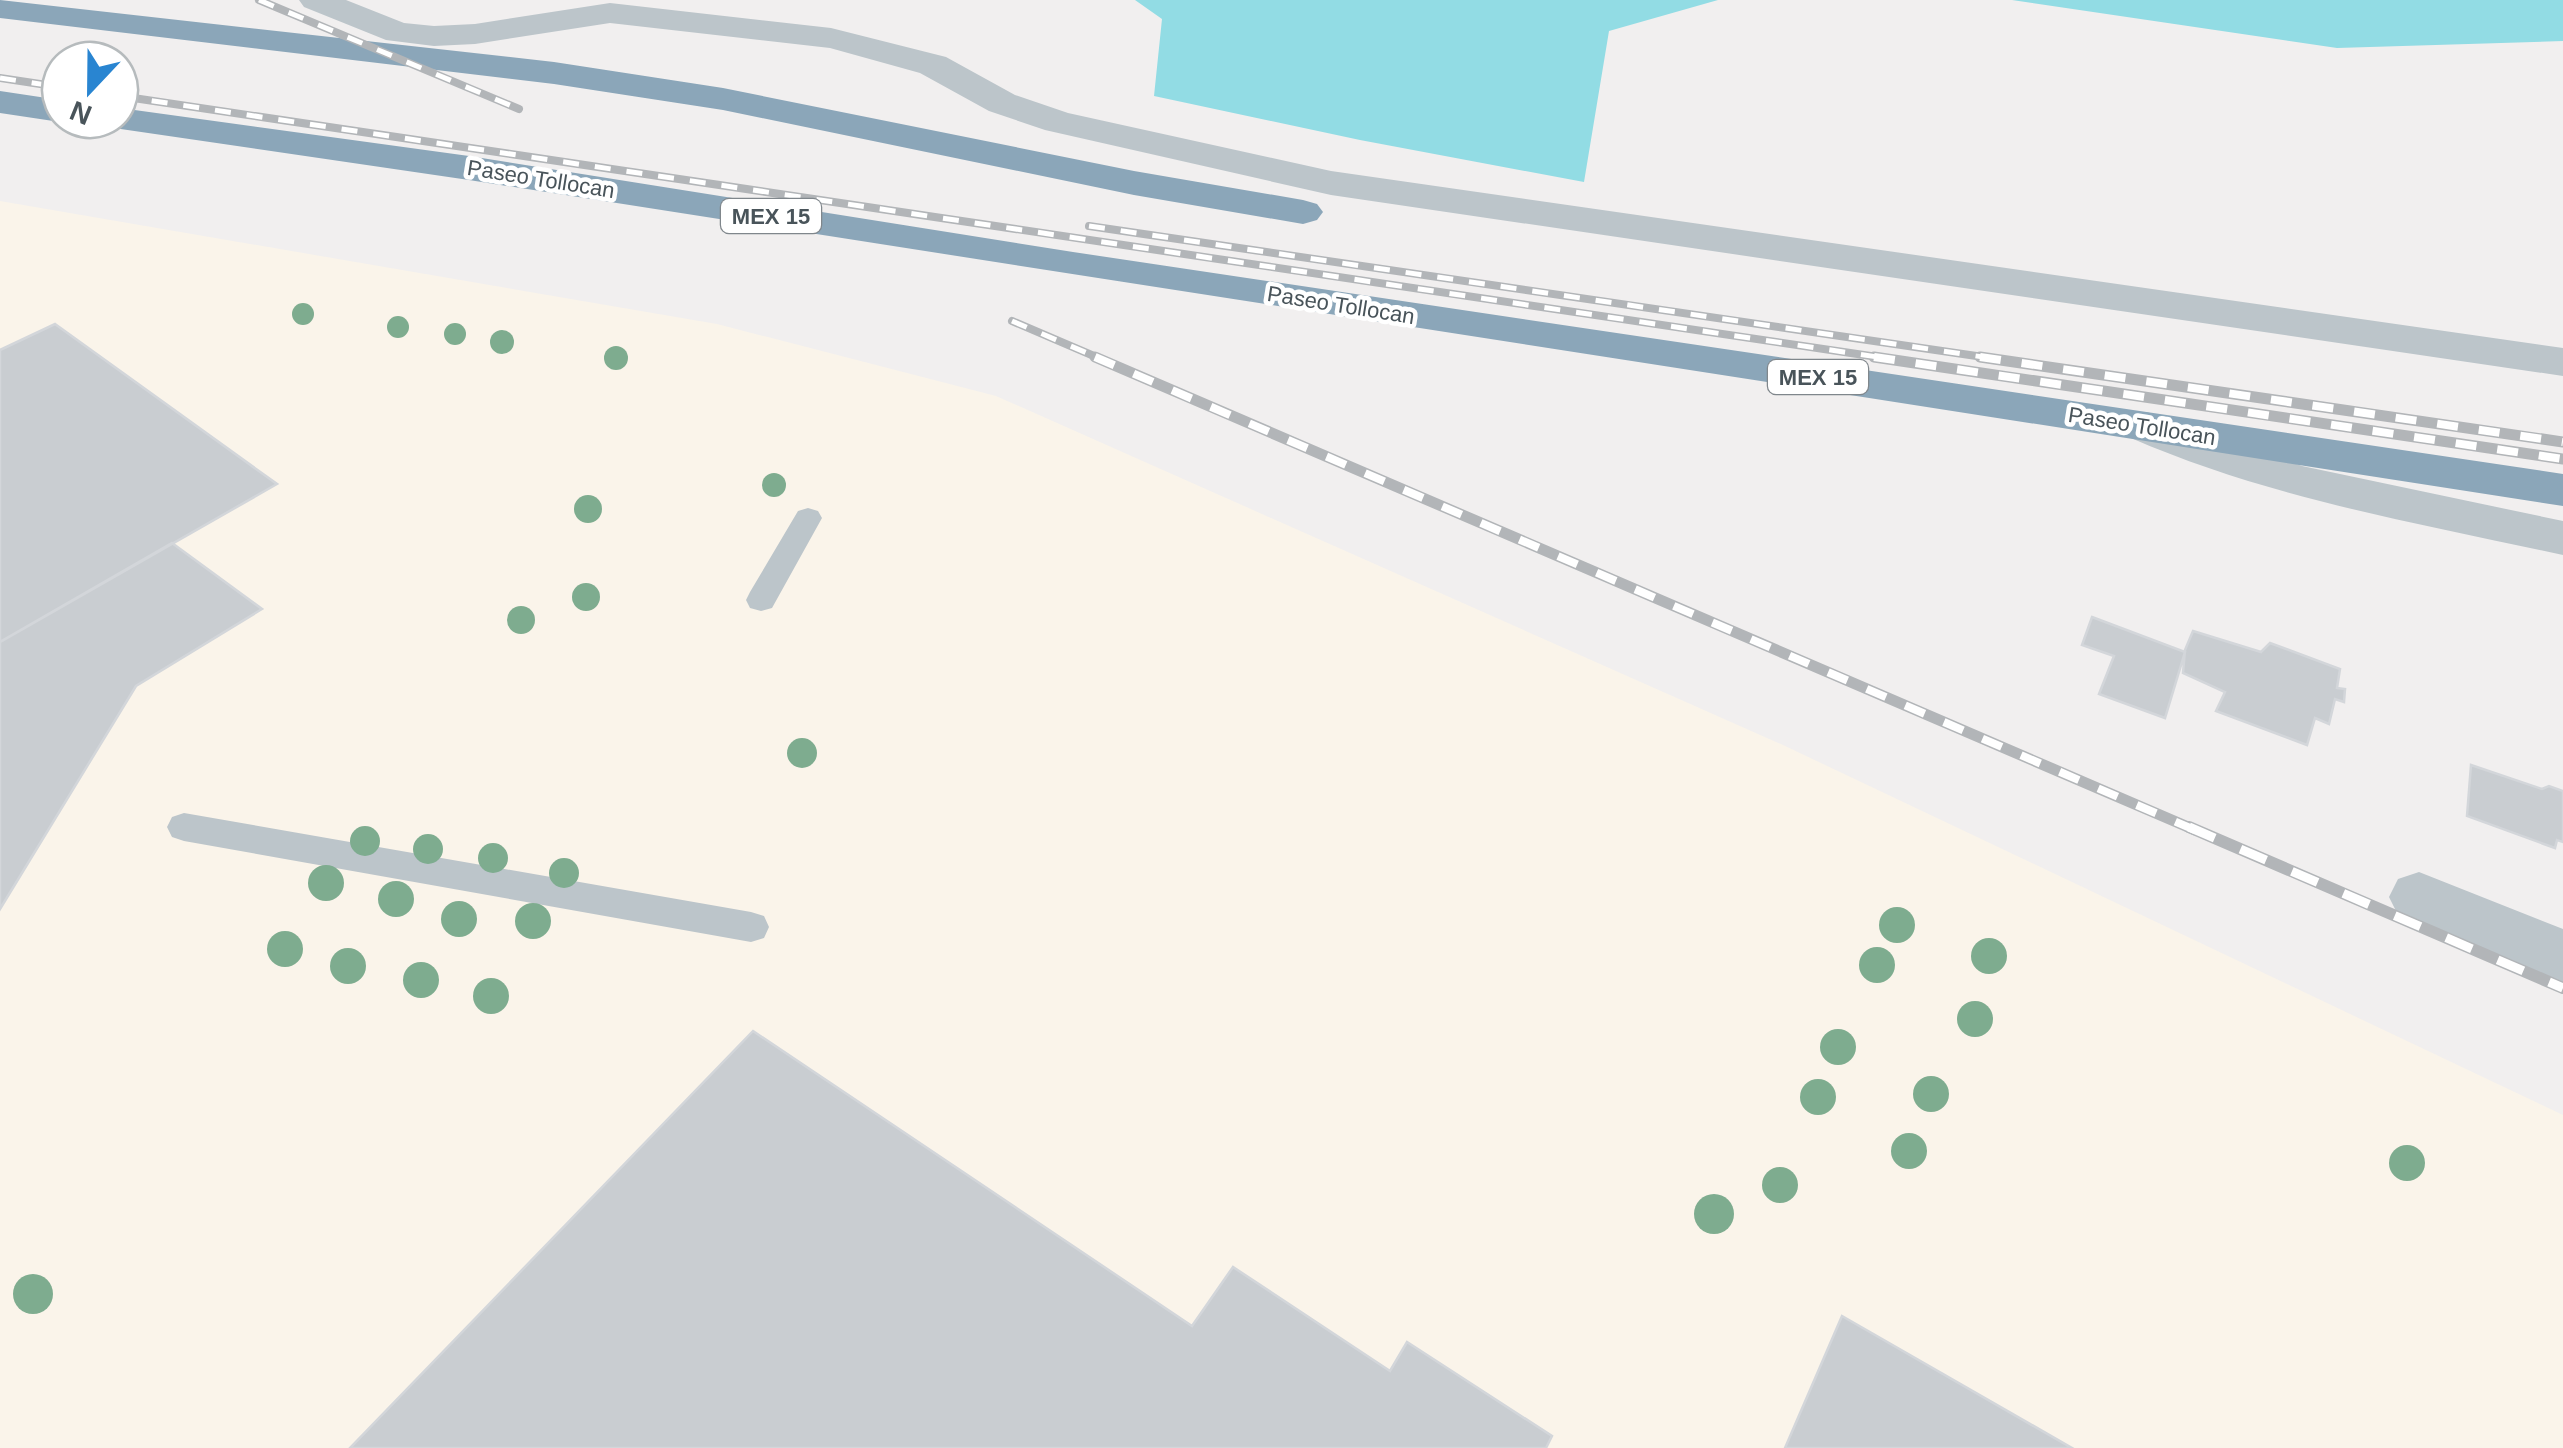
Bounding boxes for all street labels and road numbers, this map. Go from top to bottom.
street label: Paseo Tollocan [466,155,616,203]
road number: MEX 15 [721,199,821,233]
street label: Paseo Tollocan [1266,281,1416,329]
road number: MEX 15 [1768,360,1868,394]
street label: Paseo Tollocan [2067,402,2217,450]

